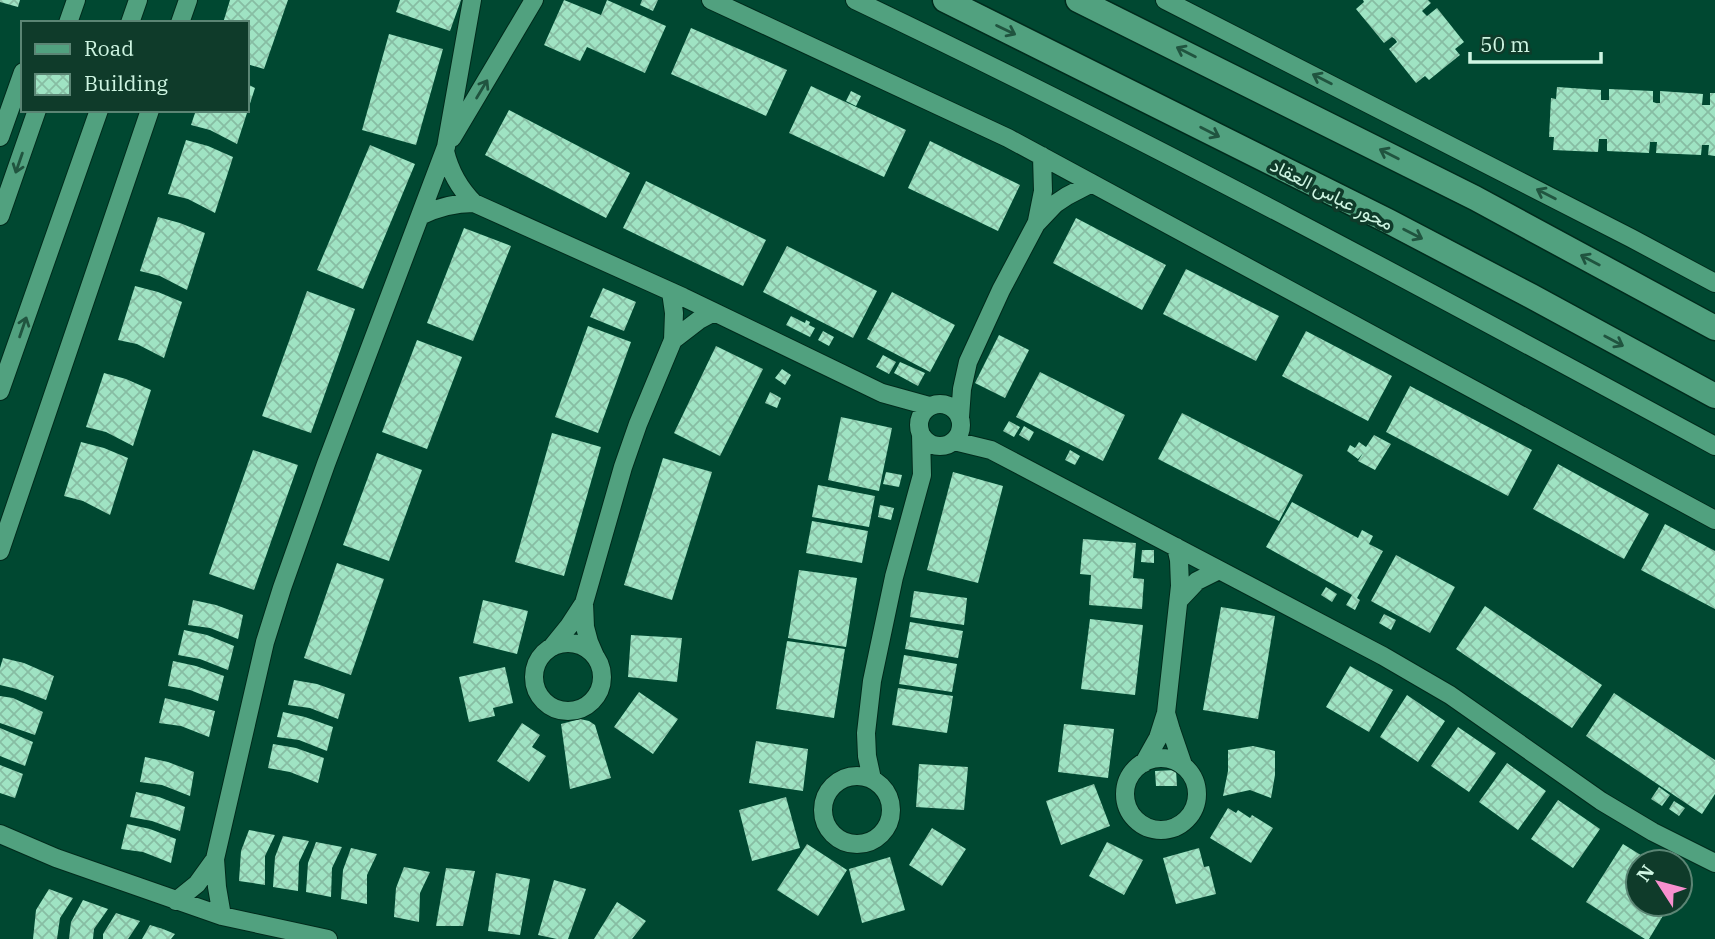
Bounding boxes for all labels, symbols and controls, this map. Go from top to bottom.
legend [21,21,248,112]
scale bar [1470,21,1601,65]
one-way arrow [995,24,1016,38]
text: 50 m [1480,30,1530,58]
text: Road [84,34,134,62]
one-way arrow [1176,45,1197,59]
text: Building [84,69,169,97]
one-way arrow [1312,72,1333,86]
one-way arrow [475,79,489,99]
one-way arrow [1199,125,1219,139]
one-way arrow [1379,147,1400,161]
one-way arrow [11,151,24,173]
street label: محور عباس العقاد [1266,153,1398,235]
one-way arrow [1536,187,1557,201]
one-way arrow [1402,228,1422,242]
one-way arrow [1581,253,1601,267]
one-way arrow [18,316,30,338]
one-way arrow [1603,334,1624,348]
north arrow [1624,848,1694,918]
text: N [1631,860,1659,886]

